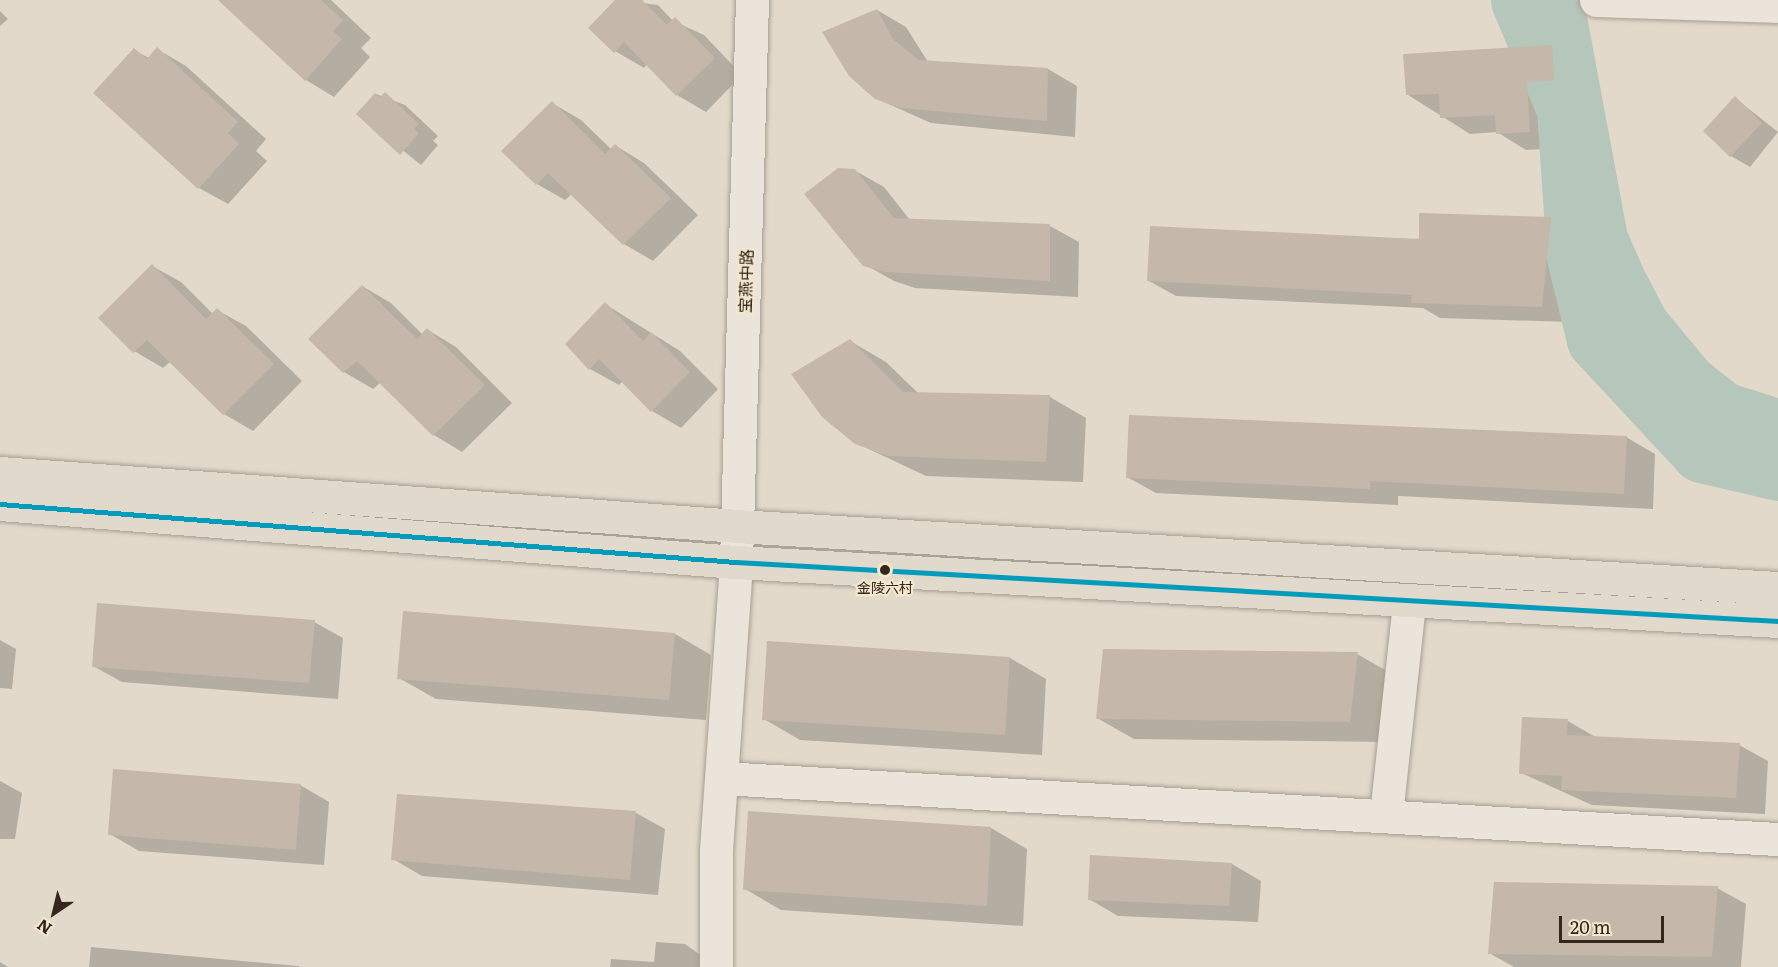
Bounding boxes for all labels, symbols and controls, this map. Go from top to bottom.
street label: 宝燕中路 [734,249,756,313]
marker: 金陵六村 [879,564,891,576]
place label: 金陵六村 [857,579,913,595]
north arrow [24,883,84,943]
scale bar [1562,904,1667,942]
text: 20 m [1570,913,1611,940]
text: N [31,914,56,941]

